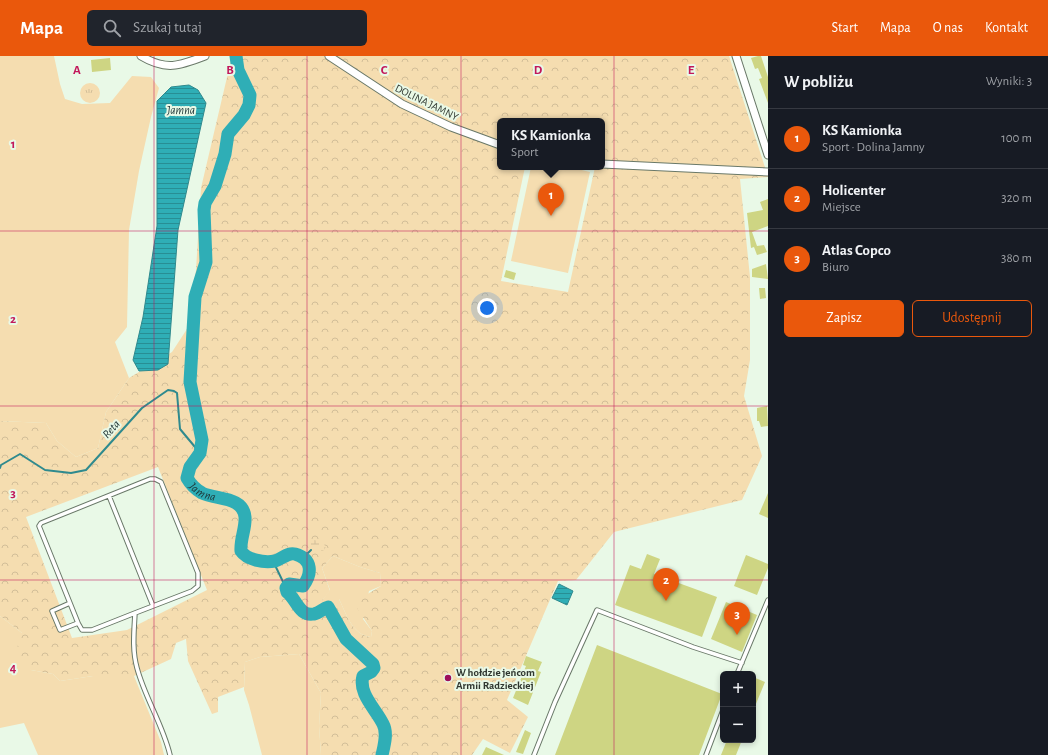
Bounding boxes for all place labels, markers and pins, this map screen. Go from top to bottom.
pin: 1 [538,183,564,216]
pin: 2 [653,568,679,601]
pin: 3 [724,602,750,635]
place label: W hołdzie jeńcom Armii Radzieckiej [456,667,535,691]
marker: W hołdzie jeńcom Armii Radzieckiej [443,673,453,683]

